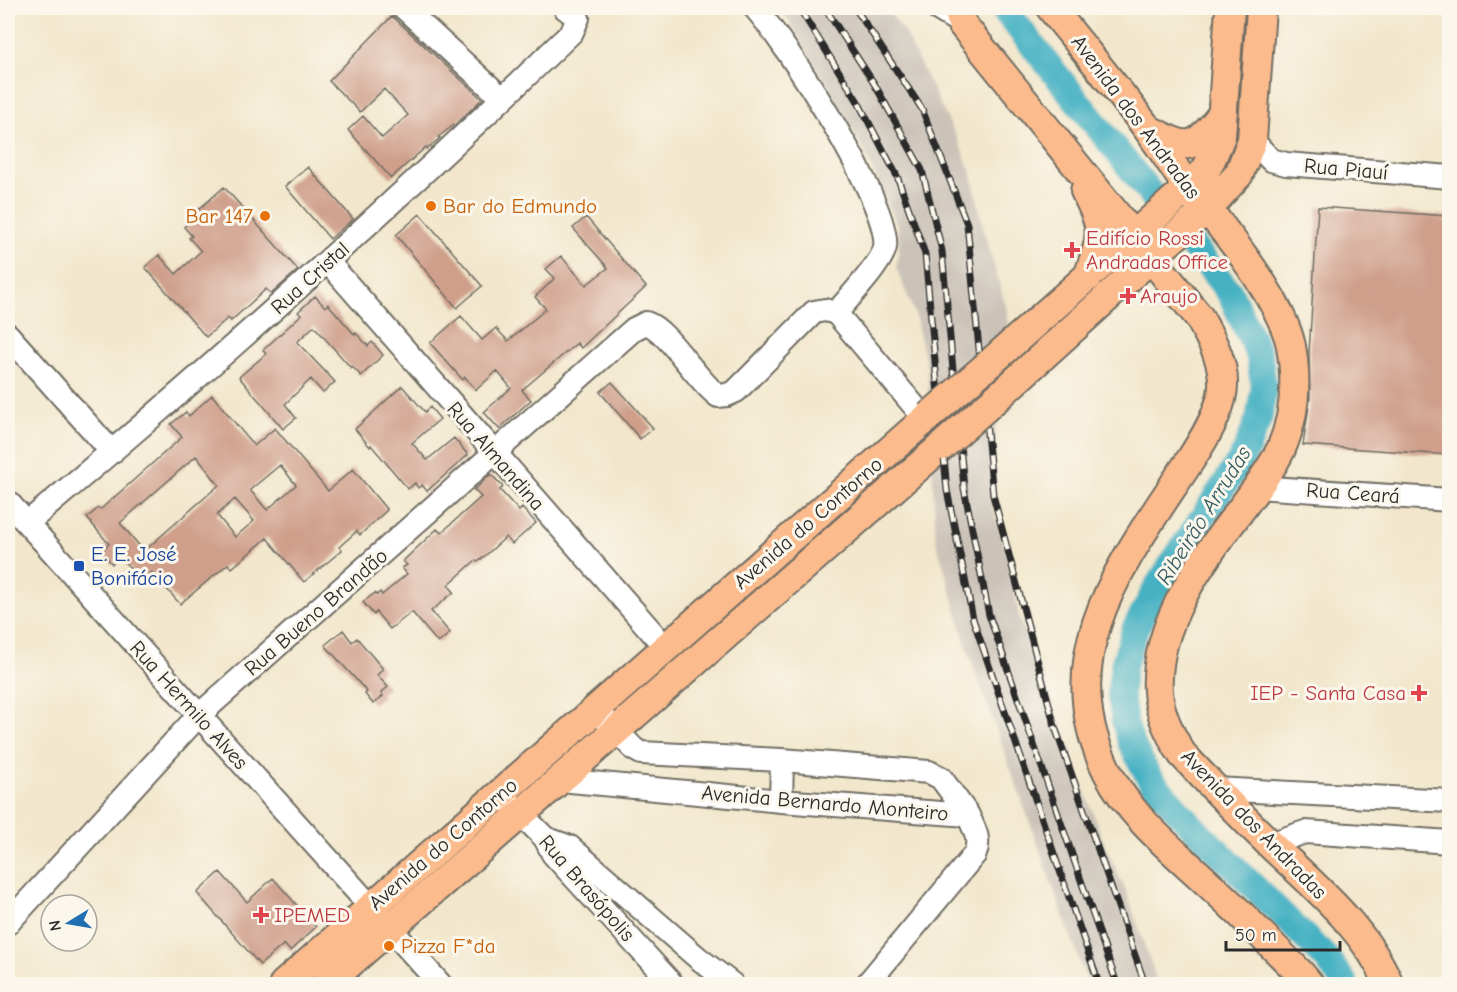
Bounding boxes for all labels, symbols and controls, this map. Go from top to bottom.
street label: Avenida dos Andradas [1067,30,1205,204]
street label: Rua Piauí [1303,153,1389,185]
place label: Bar do Edmundo [443,194,597,218]
marker: Bar do Edmundo [424,199,438,213]
place label: Bar 147 [185,204,253,228]
marker: Bar 147 [258,209,272,223]
place label: Edifício Rossi Andradas Office [1086,226,1228,274]
street label: Rua Cristal [266,237,354,319]
marker: Edifício Rossi Andradas Office [1063,241,1081,259]
place label: Araujo [1140,284,1198,308]
marker: Araujo [1121,289,1135,303]
street label: Rua Almandina [442,397,550,515]
water label: Ribeirão Arrudas [1151,441,1257,590]
street label: Avenida do Contorno [729,452,887,594]
street label: Rua Ceará [1305,478,1401,508]
place label: E. E. José Bonifácio [91,542,177,590]
street label: Rua Bueno Brandão [240,543,392,681]
marker: E. E. José Bonifácio [72,559,86,573]
street label: Rua Hermilo Alves [125,636,253,774]
place label: IEP - Santa Casa [1250,681,1406,705]
marker: IEP - Santa Casa [1410,684,1428,702]
street label: Avenida dos Andradas [1176,744,1332,904]
street label: Avenida do Contorno [364,773,522,915]
street label: Avenida Bernardo Monteiro [701,780,949,826]
street label: Rua Brasópolis [534,830,640,946]
north arrow [39,893,99,953]
place label: IPEMED [274,903,350,927]
marker: IPEMED [252,906,270,924]
scale bar [1226,914,1340,952]
text: N [45,919,65,933]
text: 50 m [1235,925,1277,946]
place label: Pizza F*da [401,934,495,958]
marker: Pizza F*da [382,939,396,953]

